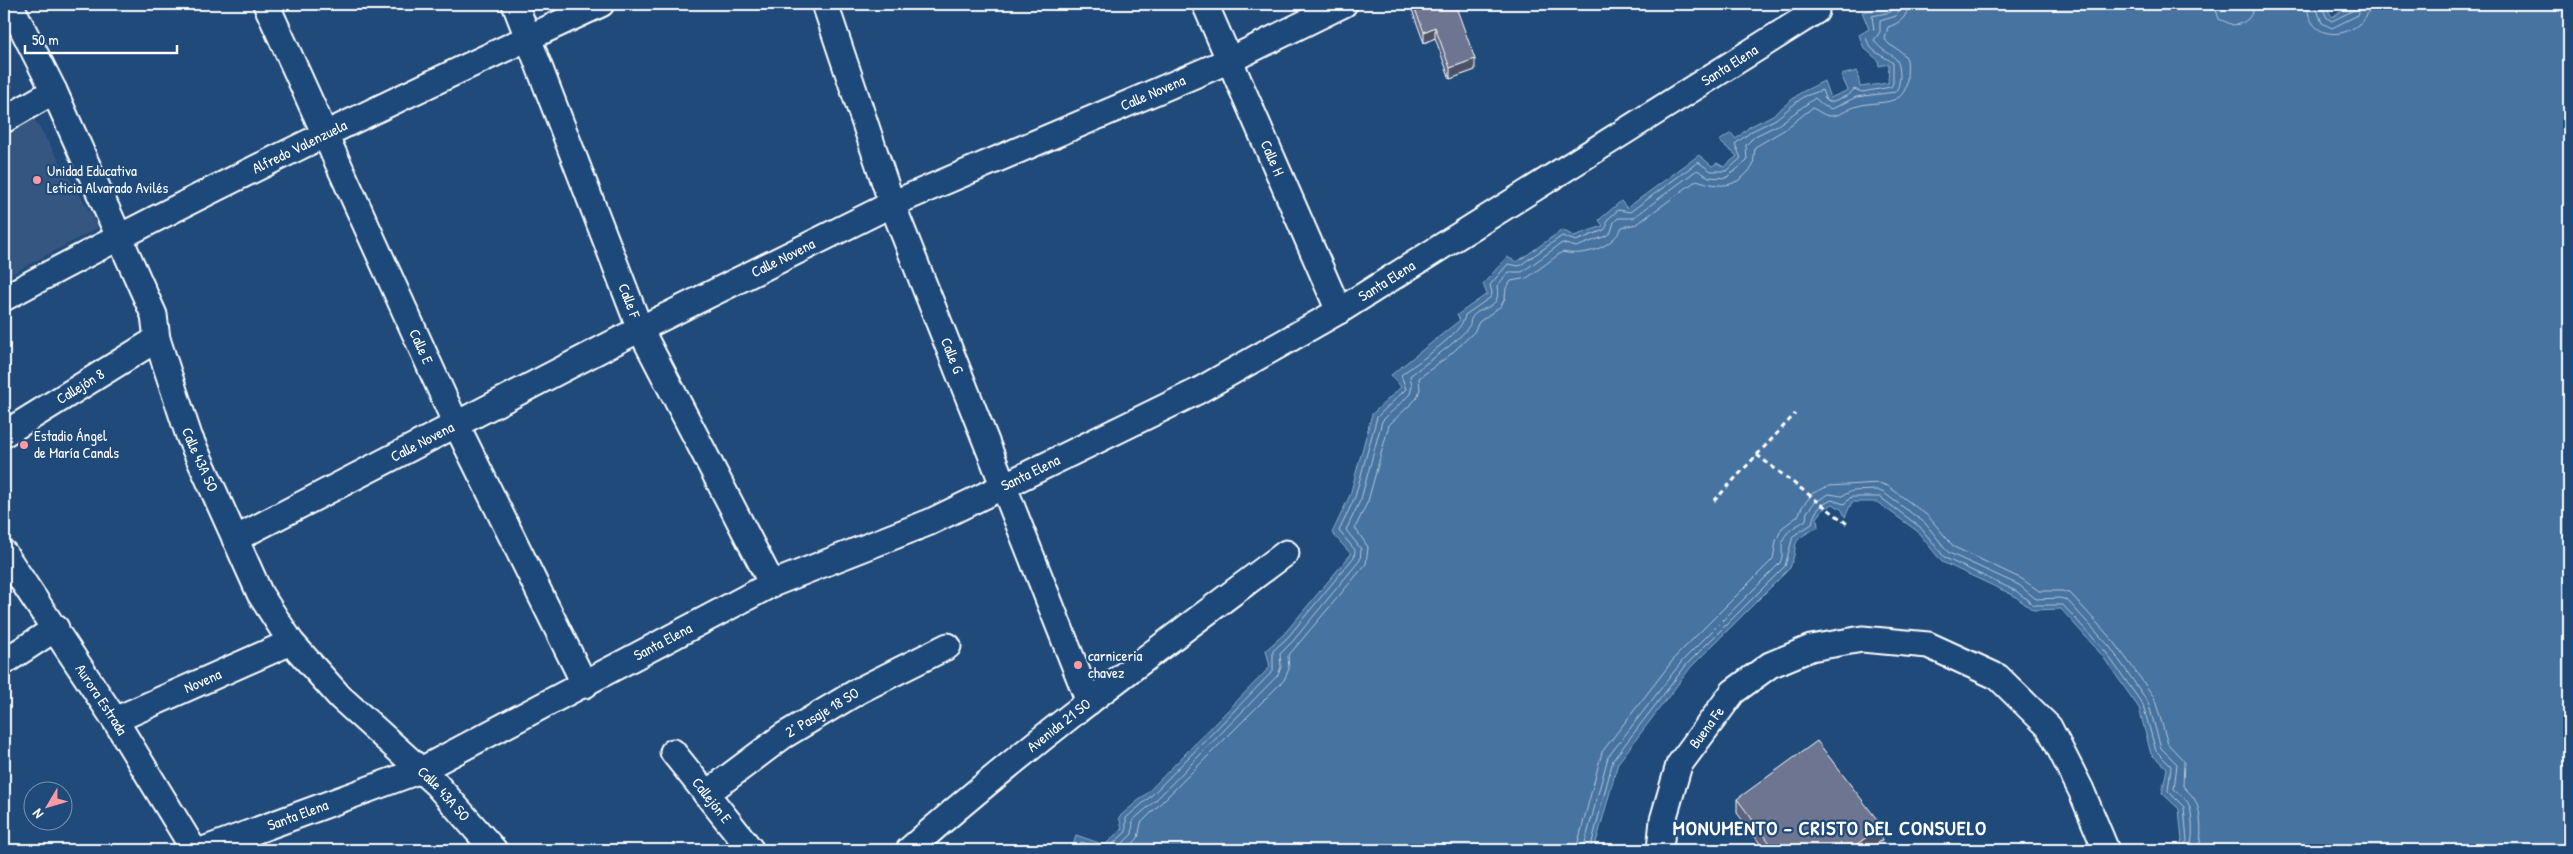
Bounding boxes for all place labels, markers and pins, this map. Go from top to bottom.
place label: Unidad Educativa Leticia Alvarado Avilés [47,160,168,198]
marker: Unidad Educativa Leticia Alvarado Avilés [31,174,43,186]
place label: Estadio Ángel de María Canals [34,425,119,463]
marker: Estadio Ángel de María Canals [18,439,30,451]
place label: carniceria chavez [1088,645,1143,683]
marker: carniceria chavez [1072,659,1084,671]

